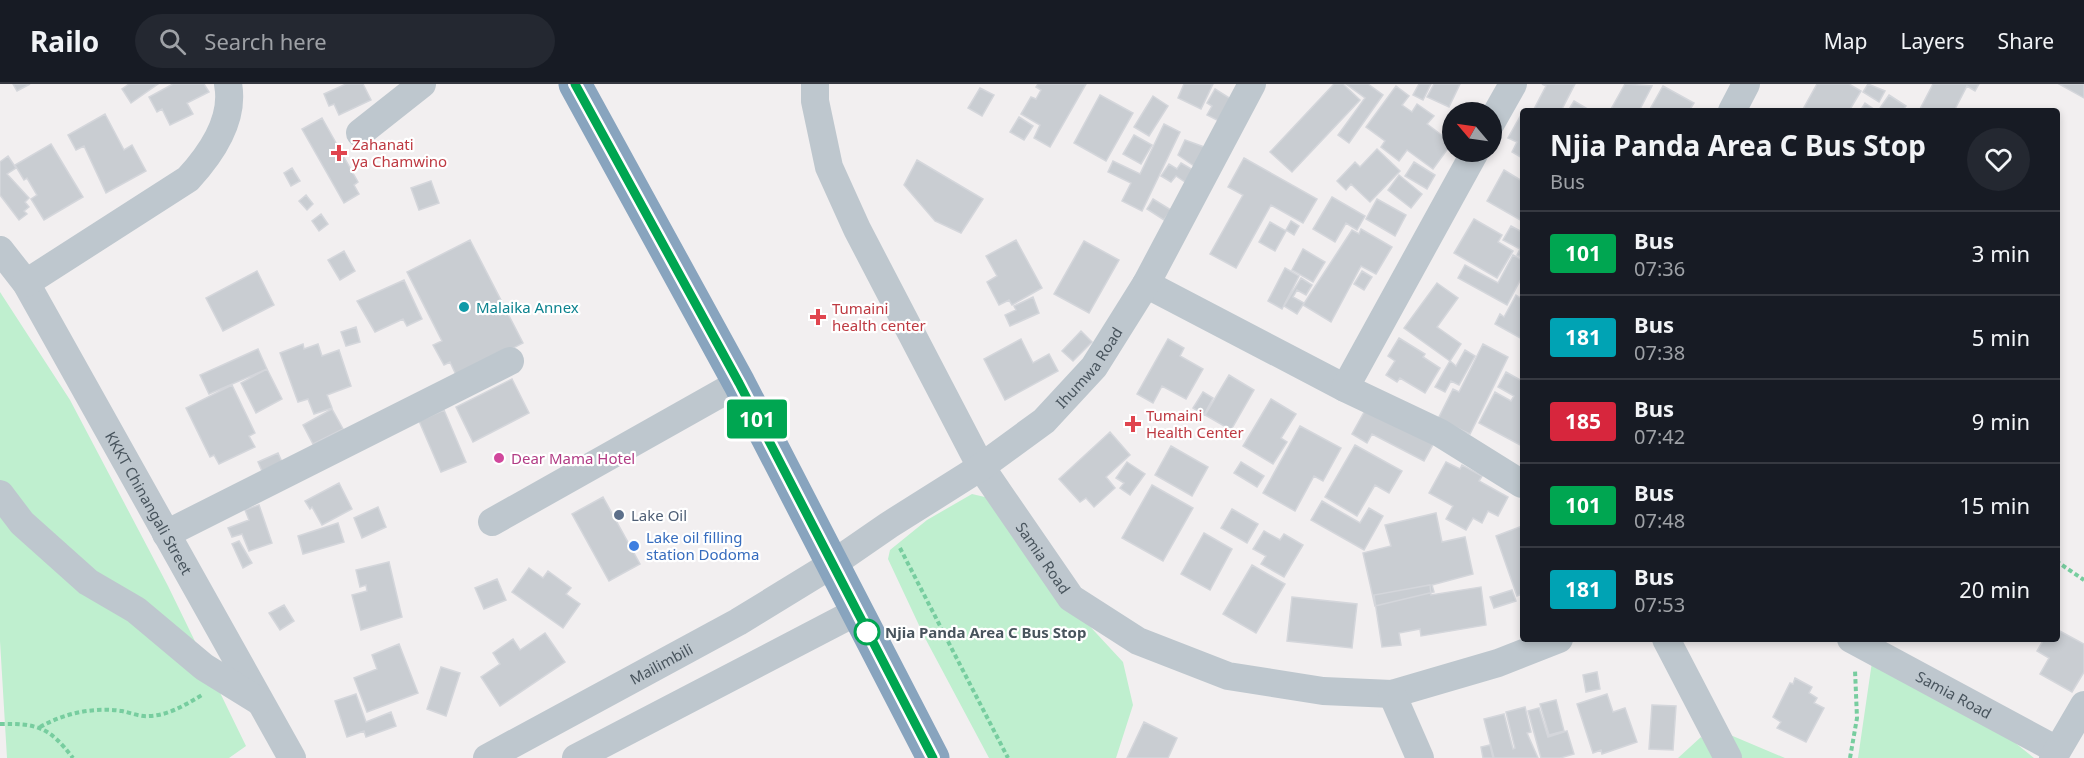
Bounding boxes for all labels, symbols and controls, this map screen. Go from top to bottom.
search box [135,14,555,68]
text: Railo [30,22,99,60]
icon: search [156,25,189,58]
text: Search here [204,26,327,56]
text: Map [1824,27,1868,55]
text: Layers [1901,27,1965,55]
text: Share [1998,27,2054,55]
north arrow [1442,102,1502,162]
map controls [1442,102,1502,162]
text: Njia Panda Area C Bus Stop [1550,126,1926,164]
button: heart [1967,128,2030,191]
place label: Zahanati ya Chamwino [352,134,447,171]
marker: Zahanati ya Chamwino [330,144,348,162]
text: Bus [1550,168,1585,195]
text: Bus [1634,225,1674,255]
text: 3 min [1972,238,2030,268]
text: 101 [1565,239,1601,267]
text: 07:36 [1634,255,1685,282]
place label: Malaika Annex [476,297,579,317]
place label: Tumaini health center [832,298,926,335]
marker: Malaika Annex [457,300,471,314]
marker: Tumaini health center [809,308,827,326]
text: Bus [1634,309,1674,339]
text: 5 min [1972,322,2030,352]
street label: Ihumwa Road [1051,323,1127,412]
text: 181 [1565,323,1601,351]
text: 07:38 [1634,339,1685,366]
text: Bus [1634,393,1674,423]
line badge: 101 [722,400,792,438]
text: 101 [739,405,775,433]
place label: Tumaini Health Center [1146,405,1244,442]
text: 9 min [1972,406,2030,436]
text: 185 [1565,407,1601,435]
marker: Tumaini Health Center [1124,415,1142,433]
text: 07:42 [1634,423,1685,450]
street label: KKKT Chinangali Street [101,428,197,578]
place label: Dear Mama Hotel [511,448,635,468]
marker: Dear Mama Hotel [492,451,506,465]
text: Bus [1634,477,1674,507]
text: 15 min [1959,490,2030,520]
text: 101 [1565,491,1601,519]
place label: Lake Oil [631,505,687,525]
text: 07:48 [1634,507,1685,534]
marker: Lake Oil [612,508,626,522]
street label: Samia Road [1012,518,1075,598]
place label: Lake oil filling station Dodoma [646,527,759,564]
marker: Lake oil filling station Dodoma [627,539,641,553]
text: Bus [1634,561,1674,591]
text: 20 min [1959,574,2030,604]
text: 181 [1565,575,1601,603]
text: 07:53 [1634,591,1685,618]
marker: Njia Panda Area C Bus Stop [854,619,880,645]
place label: Njia Panda Area C Bus Stop [885,622,1086,642]
street label: Mailimbili [626,639,696,689]
street label: Samia Road [1913,666,1995,723]

